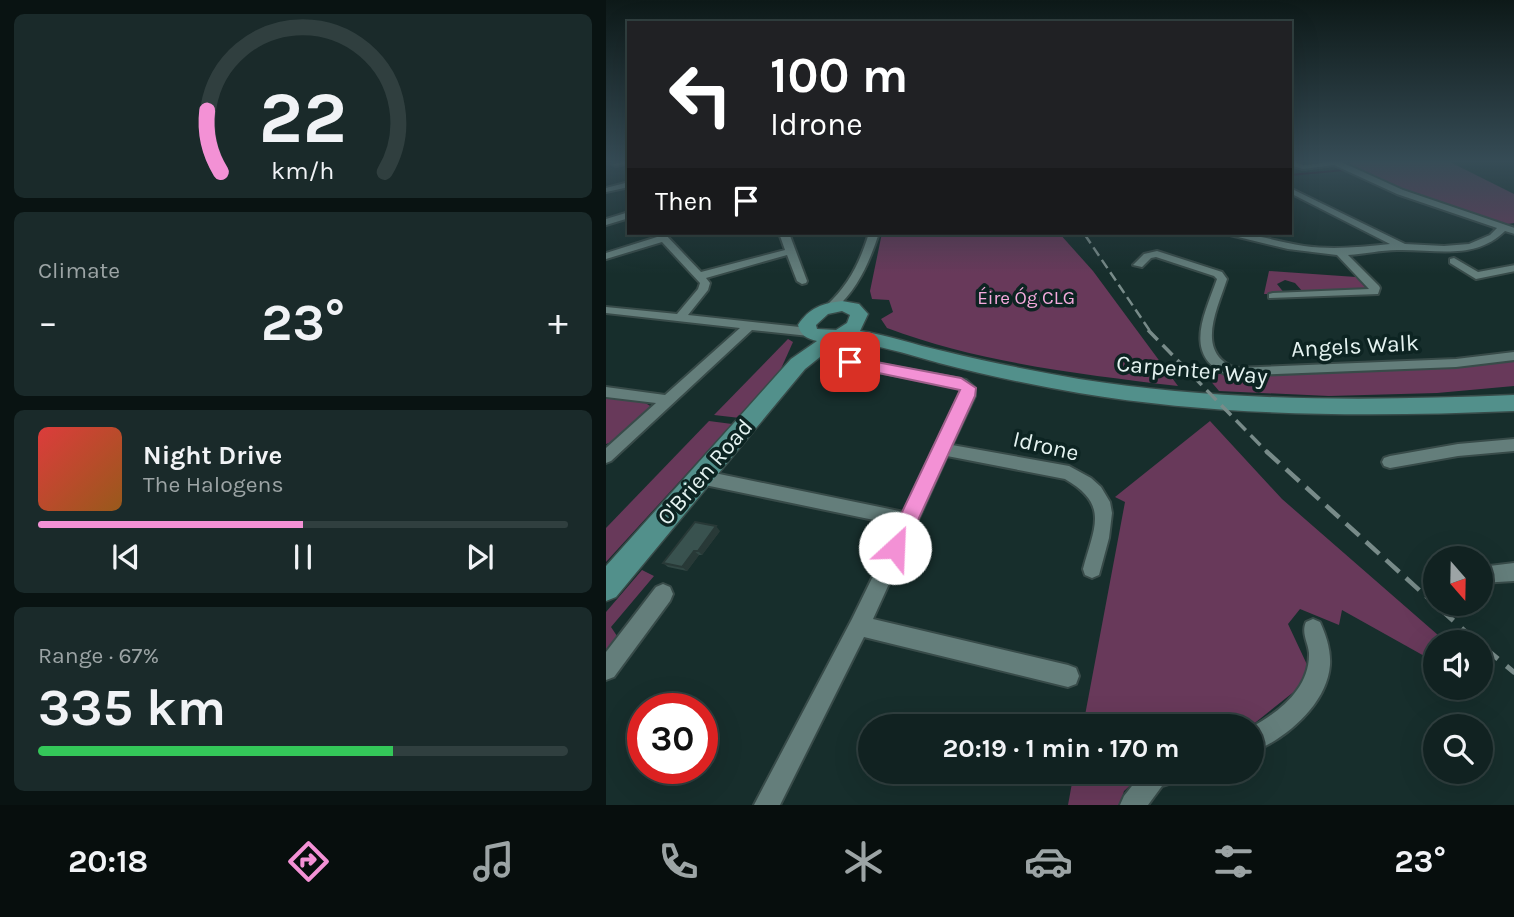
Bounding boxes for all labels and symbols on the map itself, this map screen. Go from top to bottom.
park label: Éire Óg CLG [977,286,1075,309]
street label: Angels Walk [1290,329,1420,363]
pin [820,332,880,392]
street label: Carpenter Way [1115,350,1269,390]
street label: O'Brien Road [652,414,758,530]
street label: Idrone [1010,425,1082,467]
position arrow [858,511,932,585]
north arrow [1423,546,1493,616]
speed limit sign: 30 [627,693,718,784]

